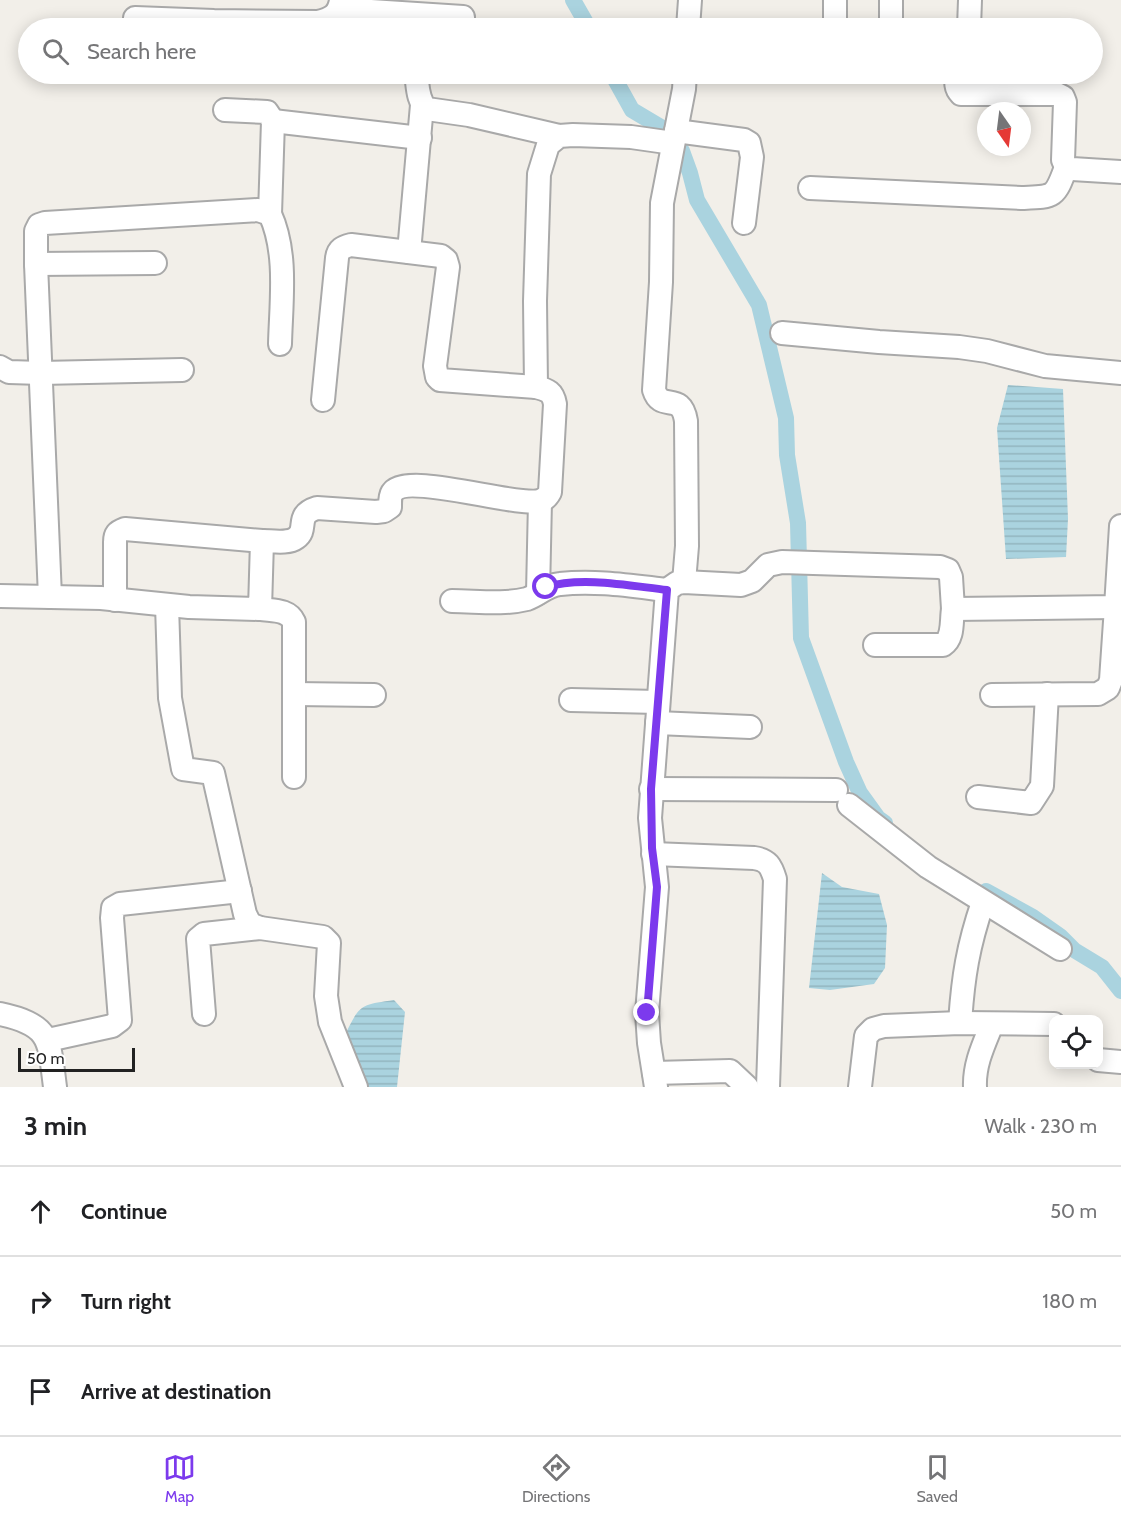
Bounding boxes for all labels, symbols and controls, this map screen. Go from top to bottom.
search box [18,18,1103,84]
icon: search [39,35,72,68]
text: Search here [87,38,196,65]
north arrow [977,102,1031,156]
route start [532,573,558,599]
route end [633,999,659,1025]
map controls [1049,1015,1103,1069]
button: locate [1049,1015,1103,1069]
scale bar [18,1045,135,1072]
text: 50 m [27,1049,64,1068]
text: 3 min [24,1110,87,1142]
text: Walk · 230 m [985,1114,1097,1138]
icon: ahead [24,1195,57,1228]
text: Continue [81,1198,167,1225]
text: 50 m [1050,1199,1097,1223]
icon: right [24,1285,57,1318]
text: Turn right [81,1288,171,1315]
text: 180 m [1042,1289,1097,1313]
icon: arrive [24,1375,57,1408]
text: Arrive at destination [81,1378,271,1405]
tab: Map [163,1451,196,1506]
tab: Directions [522,1451,590,1506]
tab: Saved [916,1451,958,1506]

